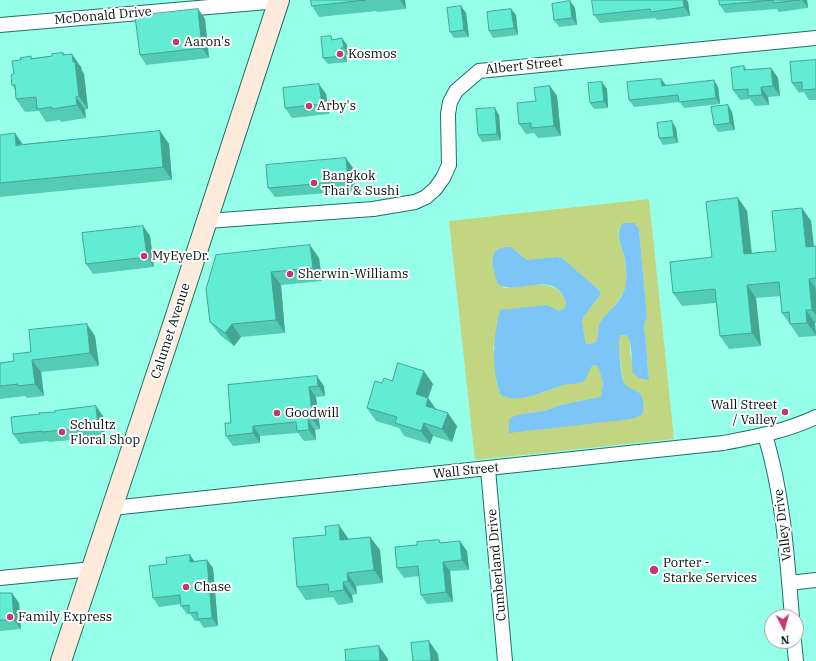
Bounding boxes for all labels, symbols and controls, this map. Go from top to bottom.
street label: McDonald Drive [54,4,152,28]
place label: Aaron's [184,34,230,50]
marker: Aaron's [171,37,181,47]
place label: Kosmos [348,46,397,62]
marker: Kosmos [335,49,345,59]
street label: Albert Street [485,54,563,78]
place label: Arby's [317,98,356,114]
marker: Arby's [304,101,314,111]
place label: Bangkok Thai & Sushi [322,168,399,199]
marker: Bangkok Thai & Sushi [309,178,319,188]
place label: MyEyeDr. [152,248,210,264]
marker: MyEyeDr. [139,251,149,261]
place label: Sherwin-Williams [298,266,408,282]
marker: Sherwin-Williams [285,269,295,279]
street label: Calumet Avenue [148,281,194,381]
place label: Wall Street / Valley [711,397,777,428]
place label: Goodwill [285,405,339,421]
marker: Wall Street / Valley [780,407,790,417]
marker: Goodwill [272,408,282,418]
place label: Schultz Floral Shop [70,417,140,448]
marker: Schultz Floral Shop [57,427,67,437]
street label: Wall Street [432,460,500,482]
street label: Valley Drive [771,488,795,562]
street label: Cumberland Drive [484,508,510,622]
place label: Porter - Starke Services [663,555,757,586]
marker: Porter - Starke Services [648,564,660,576]
place label: Chase [194,579,231,595]
marker: Chase [181,582,191,592]
place label: Family Express [18,609,112,625]
north arrow [764,609,804,649]
marker: Family Express [5,612,15,622]
text: N [780,633,790,647]

